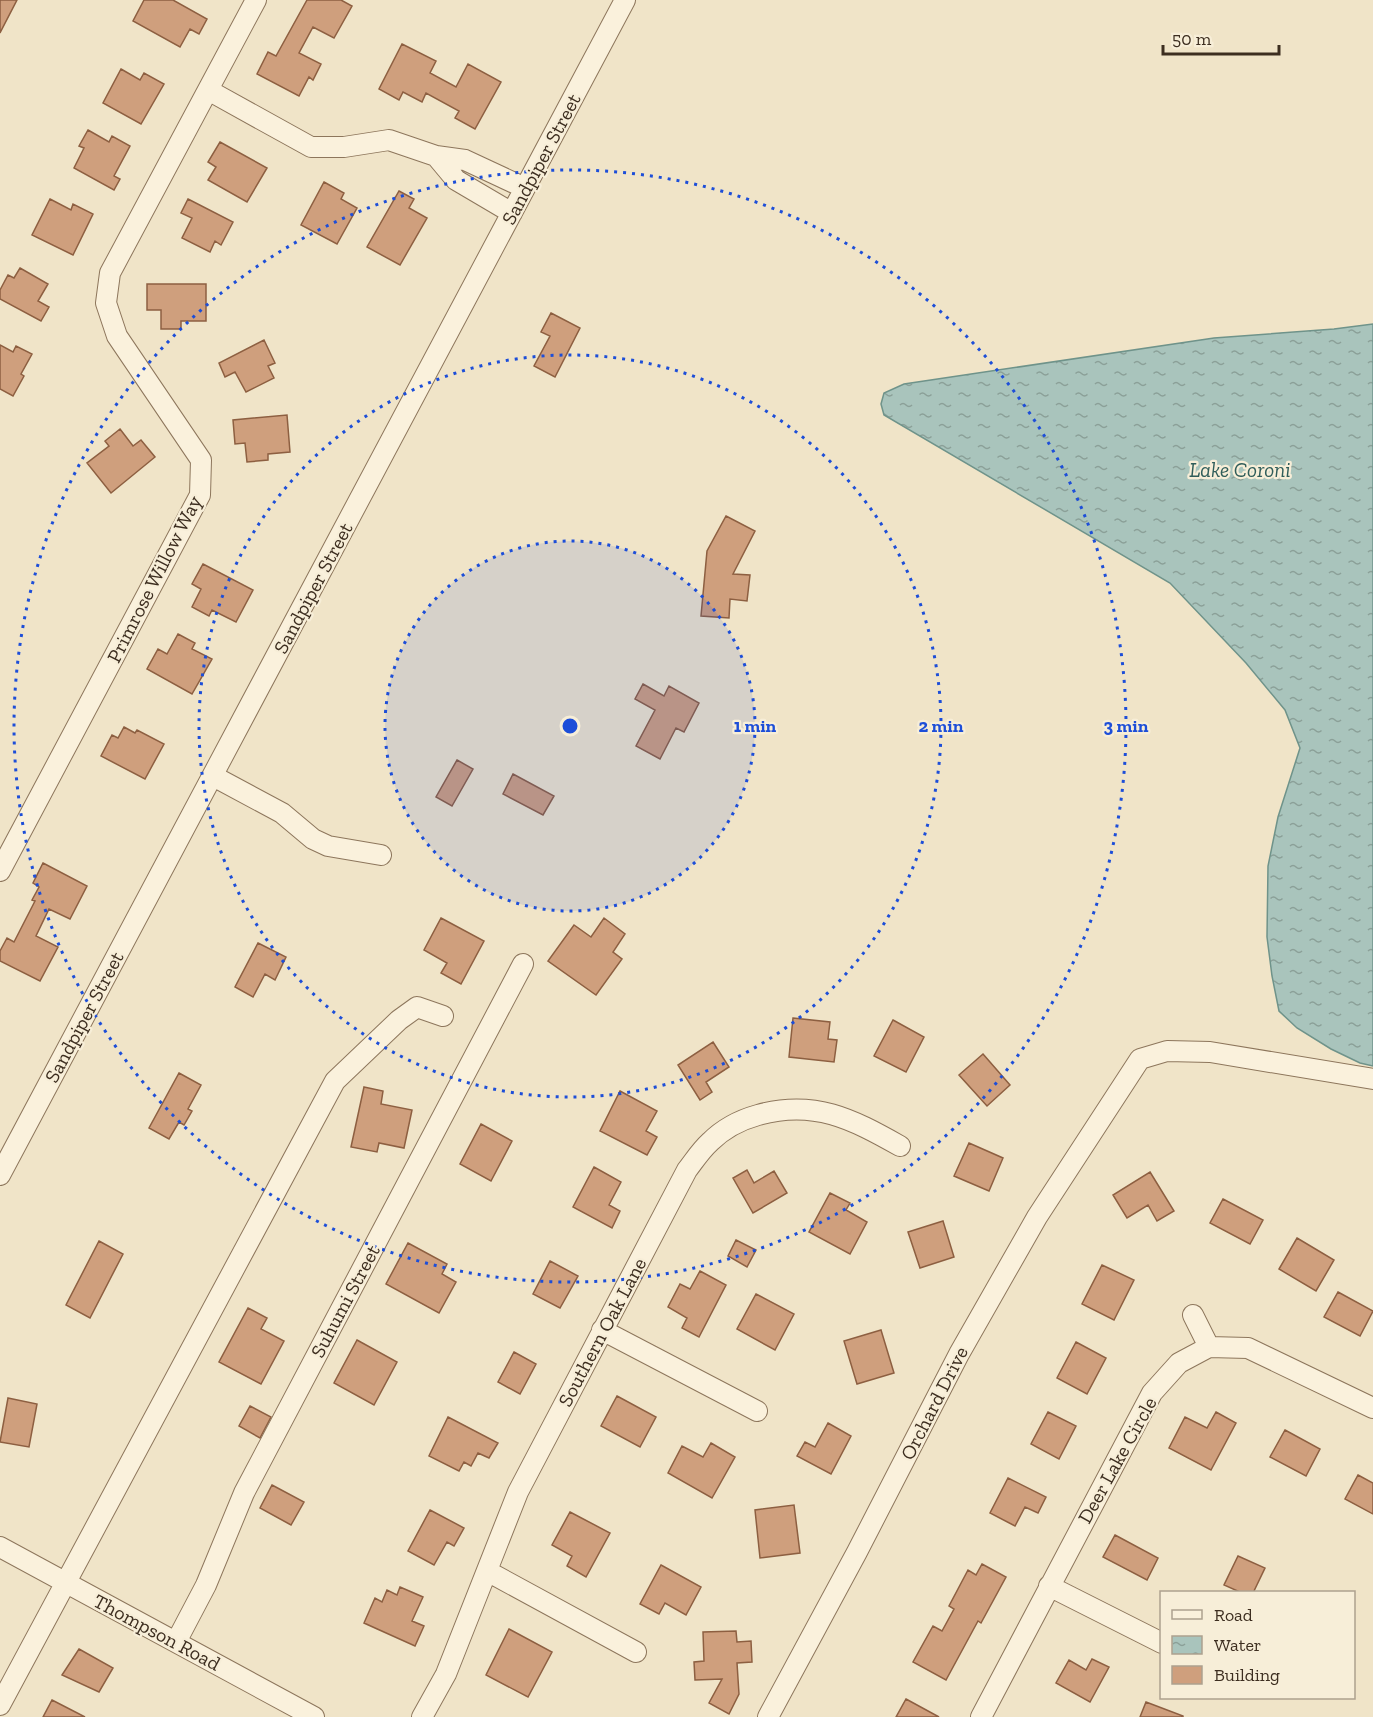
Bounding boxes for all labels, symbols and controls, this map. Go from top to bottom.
scale bar [1163,18,1278,56]
text: 50 m [1172,28,1212,50]
street label: Sandpiper Street [496,89,586,229]
water label: Lake Coroni [1189,457,1291,482]
street label: Primrose Willow Way [102,491,207,666]
street label: Sandpiper Street [268,518,358,658]
text: 1 min [734,715,777,737]
text: 2 min [919,715,964,737]
text: 3 min [1104,715,1149,737]
centre of rings [560,716,580,736]
street label: Sandpiper Street [39,947,129,1087]
street label: Suhumi Street [305,1240,385,1362]
street label: Southern Oak Lane [553,1253,651,1411]
street label: Orchard Drive [895,1342,973,1464]
street label: Deer Lake Circle [1072,1393,1162,1527]
street label: Thompson Road [89,1589,225,1676]
legend [1160,1591,1355,1699]
text: Road [1214,1604,1253,1626]
text: Water [1214,1634,1261,1656]
text: Building [1214,1664,1280,1686]

